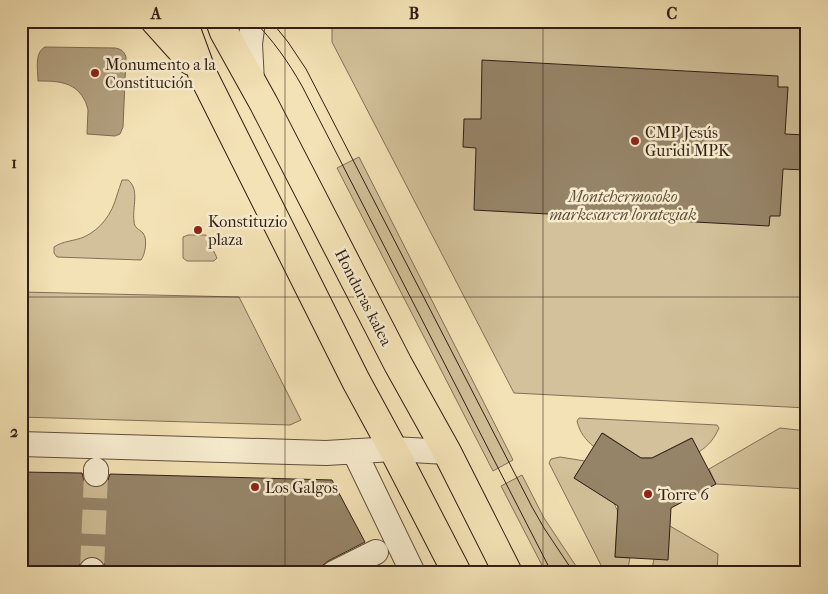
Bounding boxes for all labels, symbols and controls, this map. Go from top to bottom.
text: A [150,4,162,23]
text: B [409,4,419,23]
text: C [667,4,678,23]
place label: Monumento a la Constitución [105,55,216,92]
marker: Monumento a la Constitución [89,67,101,79]
place label: CMP Jesús Guridi MPK [645,123,731,160]
marker: CMP Jesús Guridi MPK [629,135,641,147]
text: 1 [11,153,17,172]
park label: Montehermosoko markesaren lorategiak [549,187,697,224]
place label: Konstituzio plaza [207,212,287,249]
marker: Konstituzio plaza [192,224,204,236]
street label: Honduras kalea [331,246,396,349]
text: 2 [10,422,18,441]
place label: Los Galgos [265,478,338,497]
marker: Los Galgos [249,481,261,493]
place label: Torre 6 [658,485,709,504]
marker: Torre 6 [642,488,654,500]

